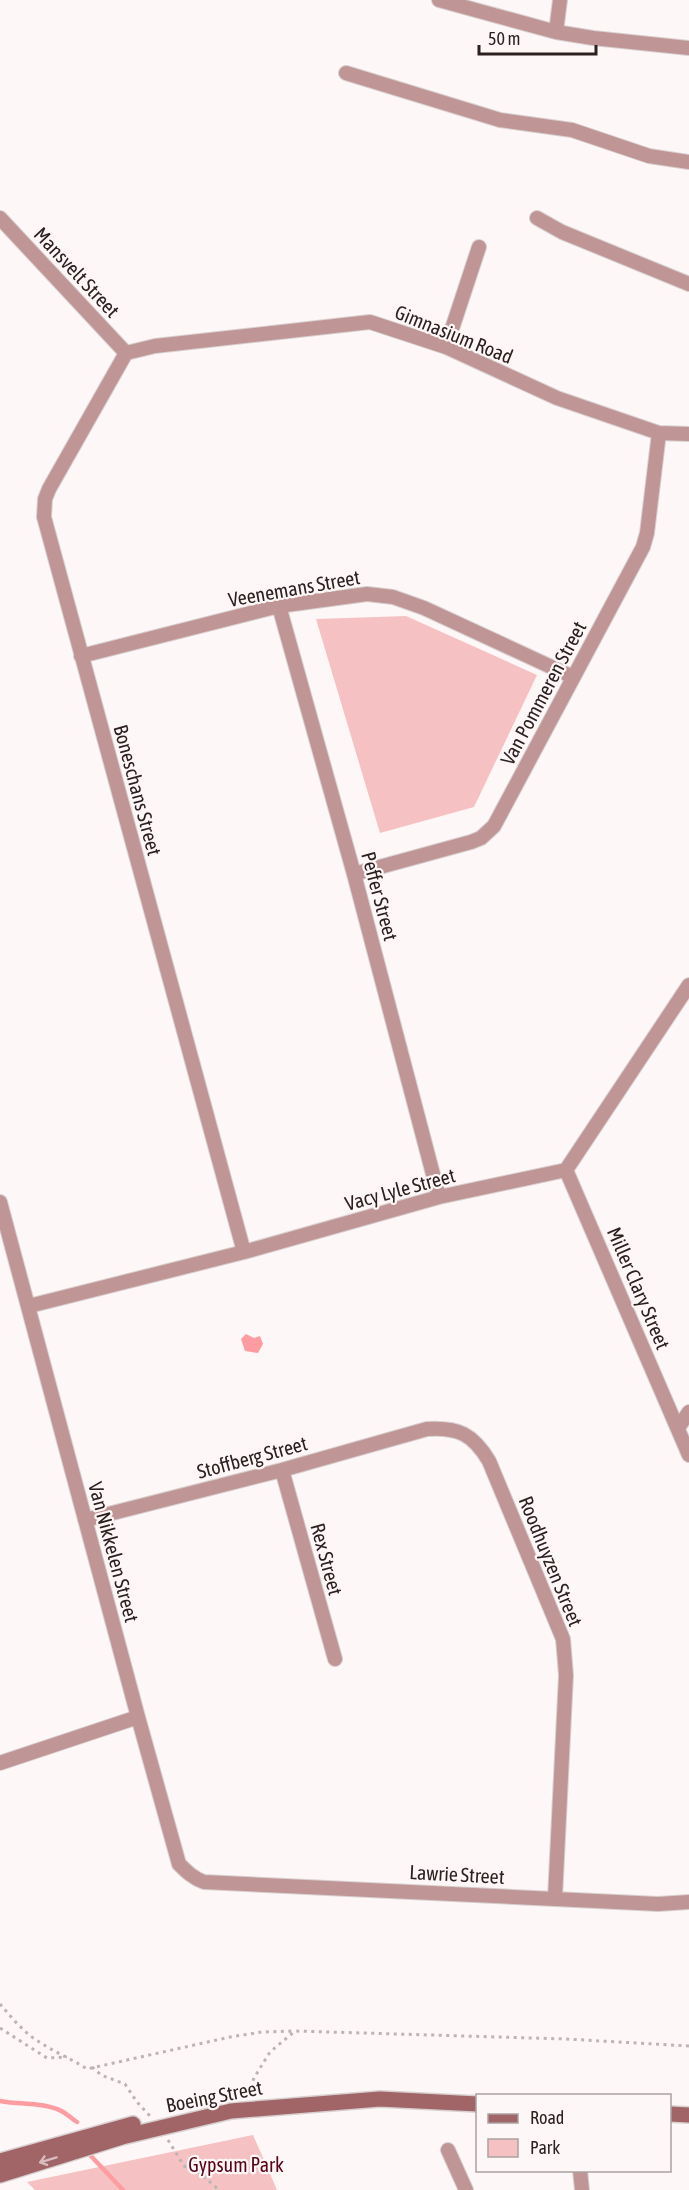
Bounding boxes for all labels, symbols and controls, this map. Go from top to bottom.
scale bar [479,18,596,56]
text: 50 m [488,28,520,49]
street label: Mansvelt Street [30,222,125,322]
street label: Gimnasium Road [392,300,516,368]
street label: Veenemans Street [226,565,362,611]
street label: Van Pommeren Street [495,617,591,769]
street label: Boneschans Street [109,722,167,858]
street label: Peffer Street [357,849,403,943]
street label: Vacy Lyle Street [342,1163,458,1215]
street label: Miller Clary Street [603,1223,675,1353]
street label: Stoffberg Street [194,1431,310,1483]
street label: Van Nikkelen Street [84,1479,144,1625]
street label: Roodhuyzen Street [514,1493,588,1630]
street label: Rex Street [306,1520,348,1598]
street label: Lawrie Street [409,1860,505,1888]
street label: Boeing Street [164,2075,264,2117]
legend [476,2094,671,2172]
text: Road [530,2107,564,2128]
text: Park [530,2137,560,2158]
park label: Gypsum Park [188,2153,284,2176]
one-way arrow [39,2155,58,2166]

